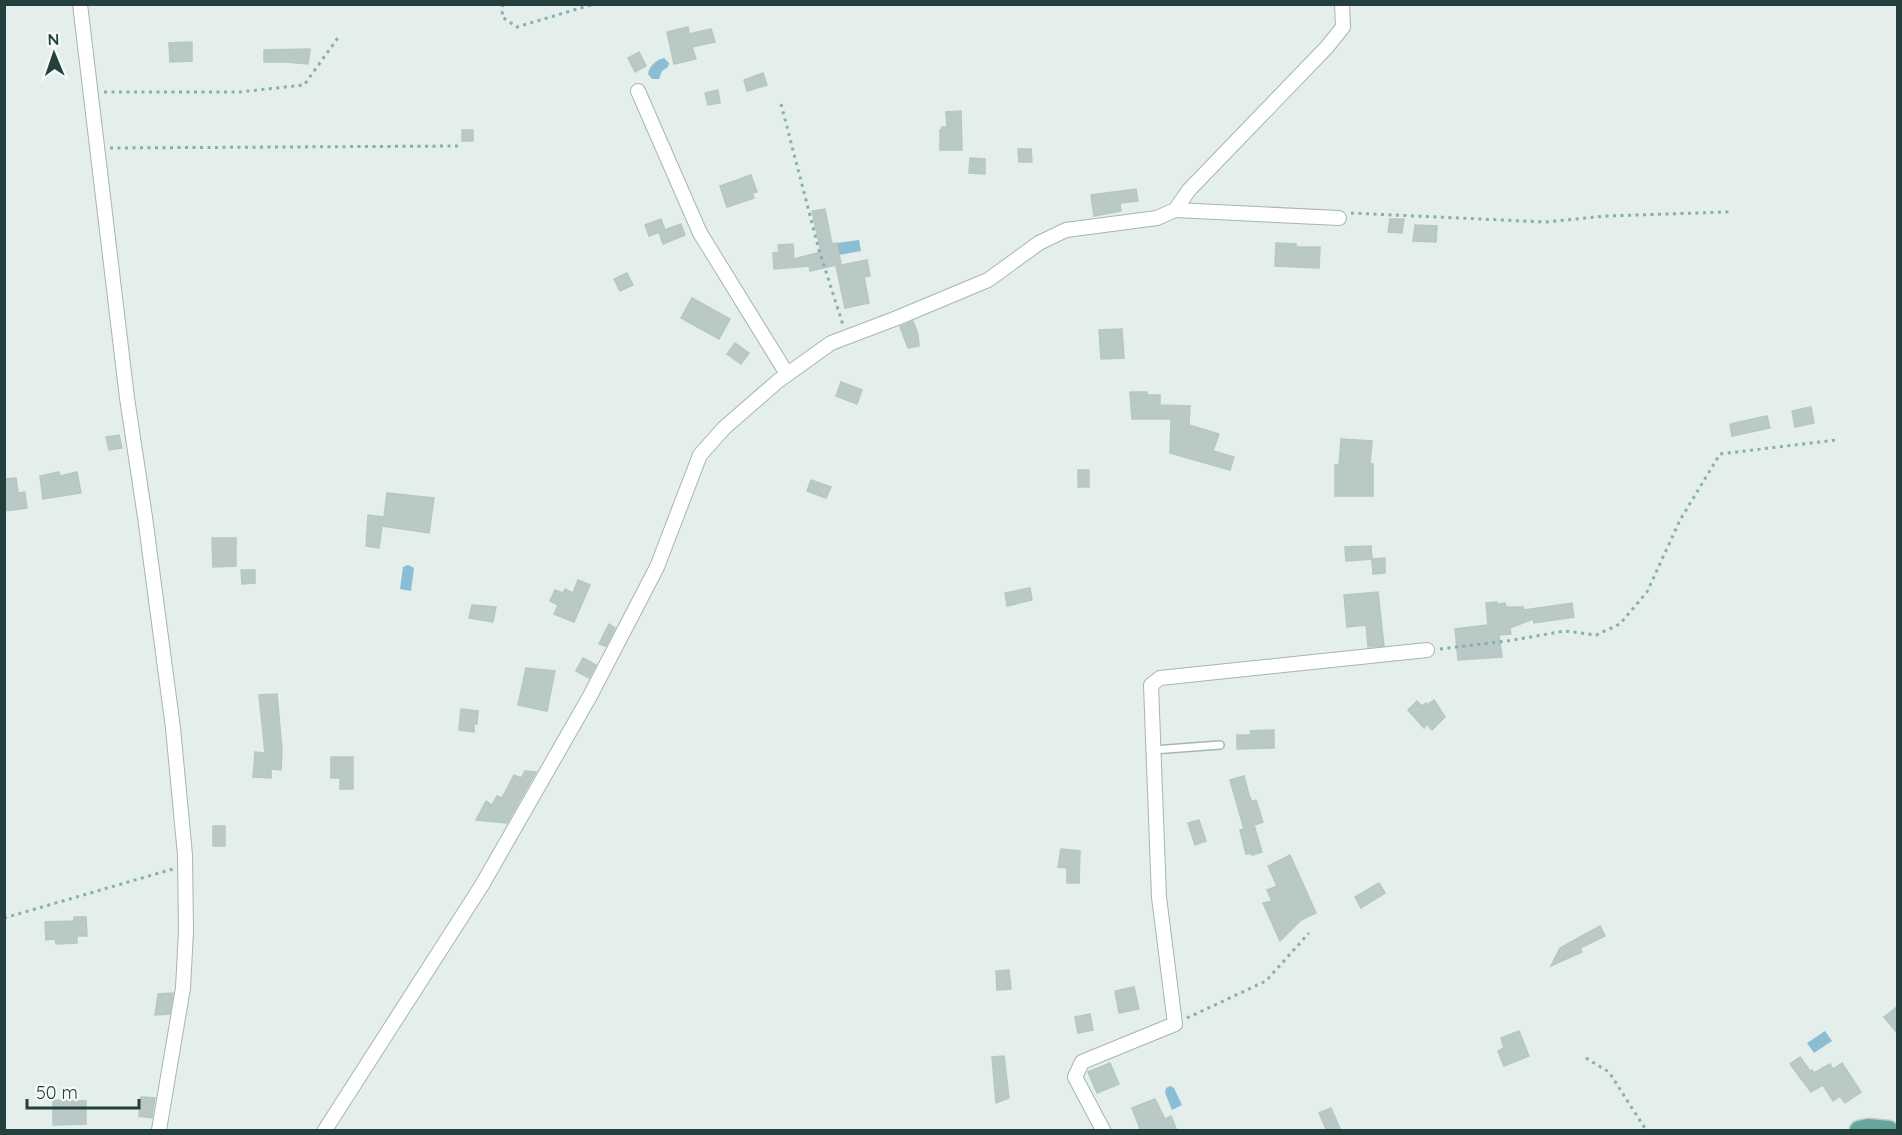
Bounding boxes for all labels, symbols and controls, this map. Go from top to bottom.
north arrow [24,24,84,84]
text: N [47,29,60,49]
scale bar [27,1072,140,1110]
text: 50 m [36,1081,78,1104]

